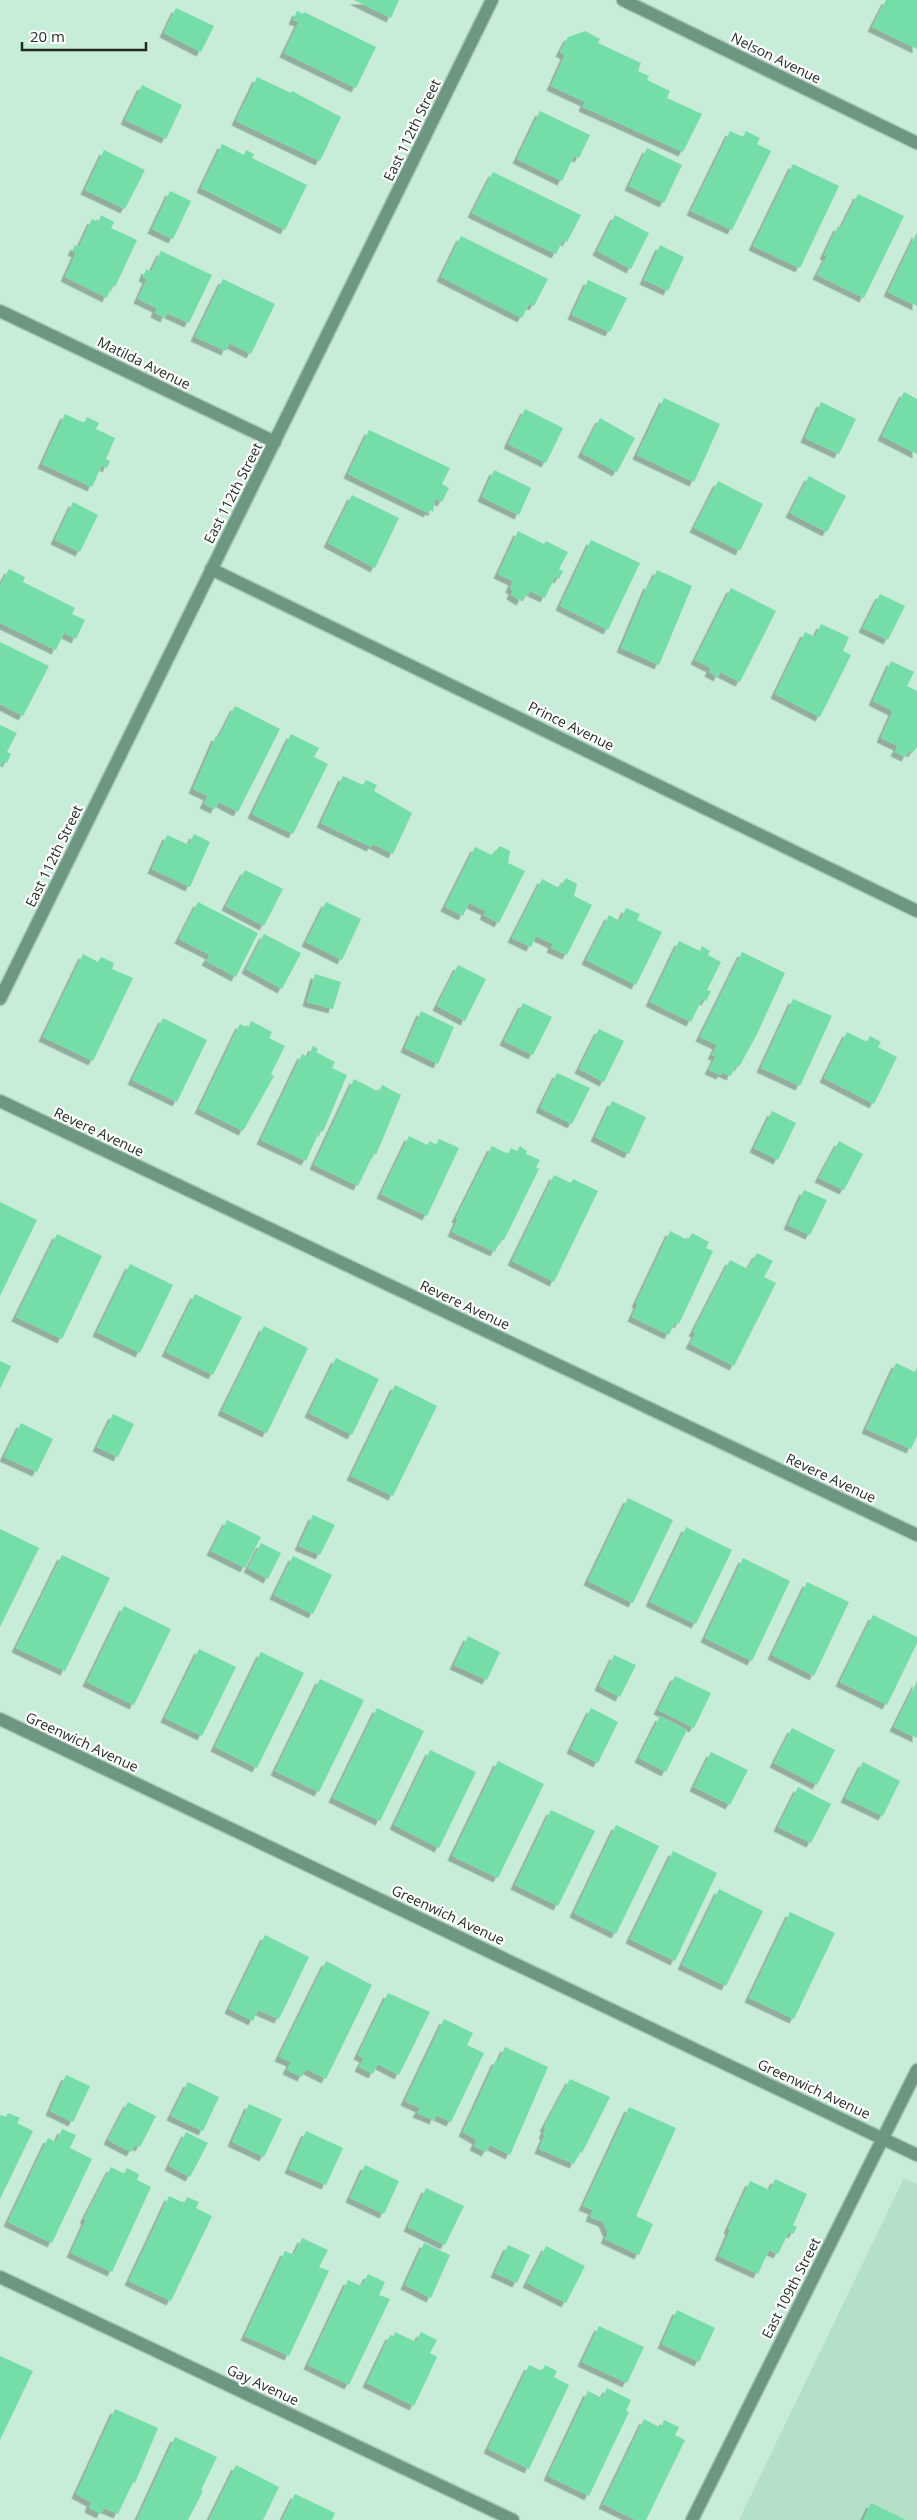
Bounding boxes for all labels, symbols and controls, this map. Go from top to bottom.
scale bar [22,20,146,52]
text: 20 m [30,26,65,46]
street label: Nelson Avenue [728,28,825,88]
street label: East 112th Street [379,76,444,184]
street label: Matilda Avenue [95,332,194,393]
street label: East 112th Street [199,439,266,547]
street label: Prince Avenue [525,697,617,755]
street label: East 112th Street [21,802,86,910]
street label: Revere Avenue [51,1102,147,1161]
street label: Revere Avenue [417,1275,513,1334]
street label: Revere Avenue [783,1448,879,1507]
street label: Greenwich Avenue [23,1707,142,1776]
street label: Greenwich Avenue [389,1880,508,1949]
street label: Greenwich Avenue [755,2054,874,2123]
street label: East 109th Street [757,2234,824,2342]
street label: Gay Avenue [224,2360,302,2410]

